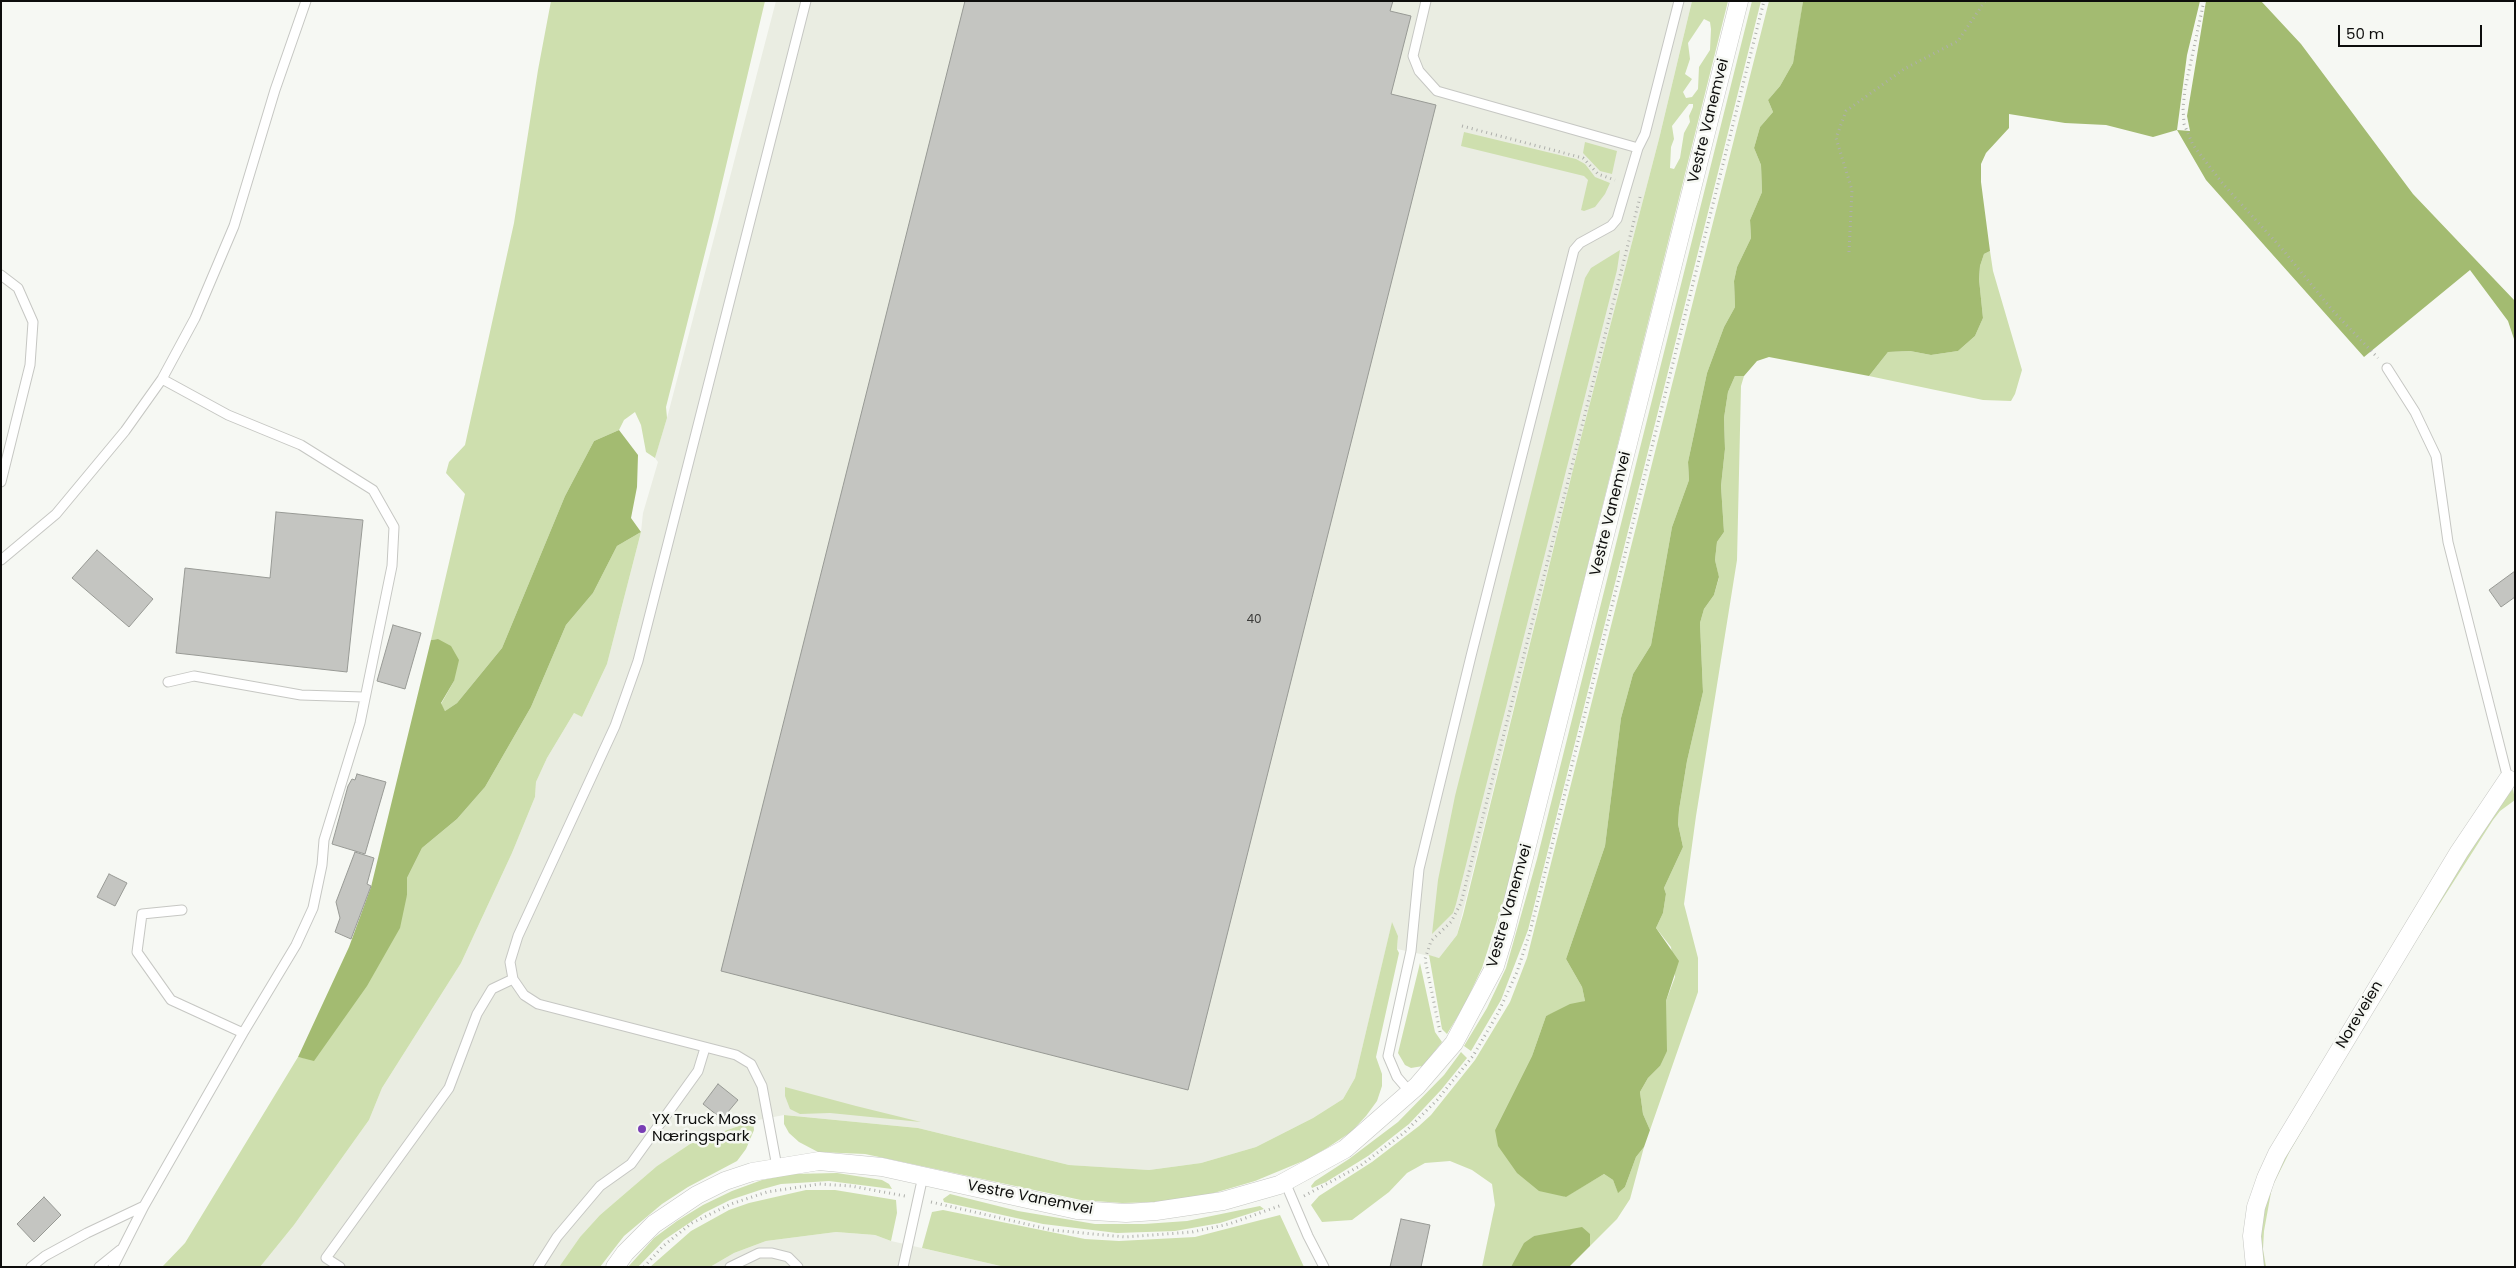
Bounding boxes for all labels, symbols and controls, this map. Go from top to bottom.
scale bar [2341,15,2485,47]
text: 50 m [2346,23,2384,44]
street label: Vestre Vanemvei [1685,57,1733,185]
street label: Vestre Vanemvei [1587,450,1635,578]
house number: 40 [1246,613,1262,627]
street label: Vestre Vanemvei [1484,842,1536,970]
street label: Noreveien [2333,978,2387,1052]
place label: YX Truck Moss Næringspark [652,1111,756,1146]
marker: YX Truck Moss Næringspark [636,1123,648,1135]
street label: Vestre Vanemvei [966,1177,1094,1219]

